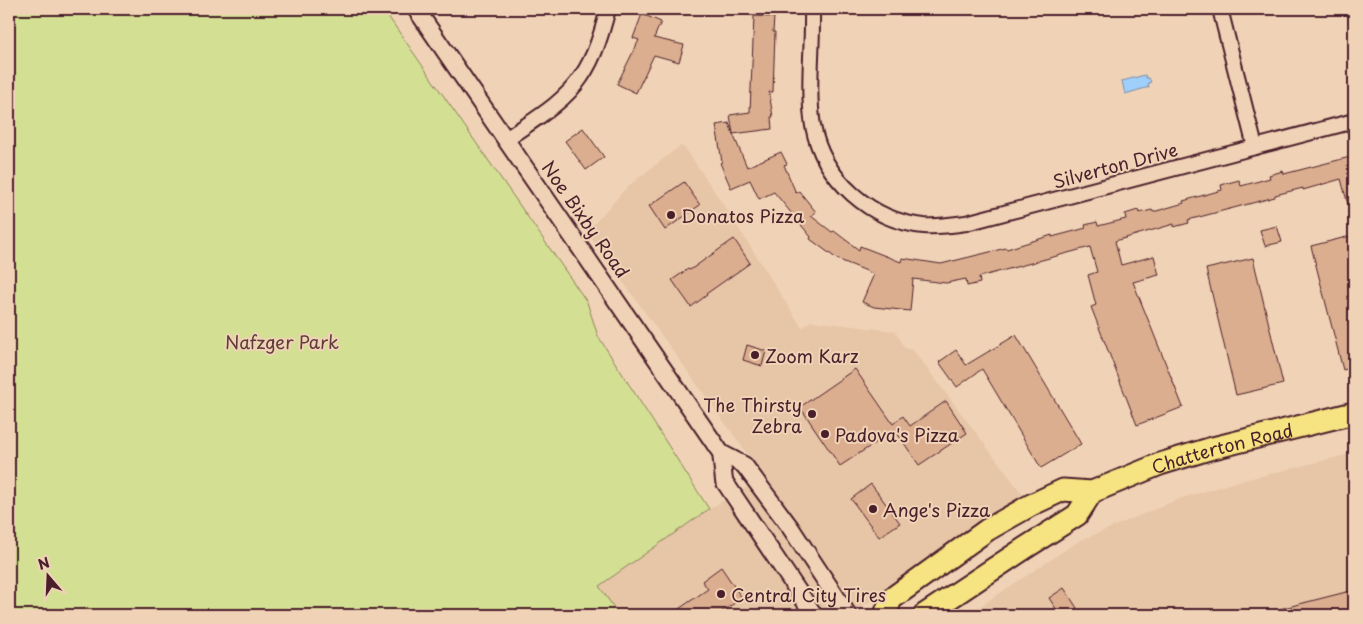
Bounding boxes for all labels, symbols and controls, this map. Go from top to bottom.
street label: Silverton Drive [1050,135,1180,195]
street label: Noe Bixby Road [536,155,636,283]
place label: Donatos Pizza [681,202,805,229]
marker: Donatos Pizza [665,209,677,221]
park label: Nafzger Park [225,328,339,355]
place label: Zoom Karz [765,342,859,369]
marker: Zoom Karz [749,349,761,361]
place label: The Thirsty Zebra [703,391,802,439]
marker: The Thirsty Zebra [806,408,818,420]
street label: Chatterton Road [1147,415,1296,480]
place label: Padova's Pizza [835,421,960,448]
marker: Padova's Pizza [819,428,831,440]
place label: Ange's Pizza [883,496,991,523]
marker: Ange's Pizza [867,503,879,515]
north arrow [22,552,72,602]
text: N [35,552,52,575]
place label: Central City Tires [731,581,886,608]
marker: Central City Tires [715,588,727,600]

